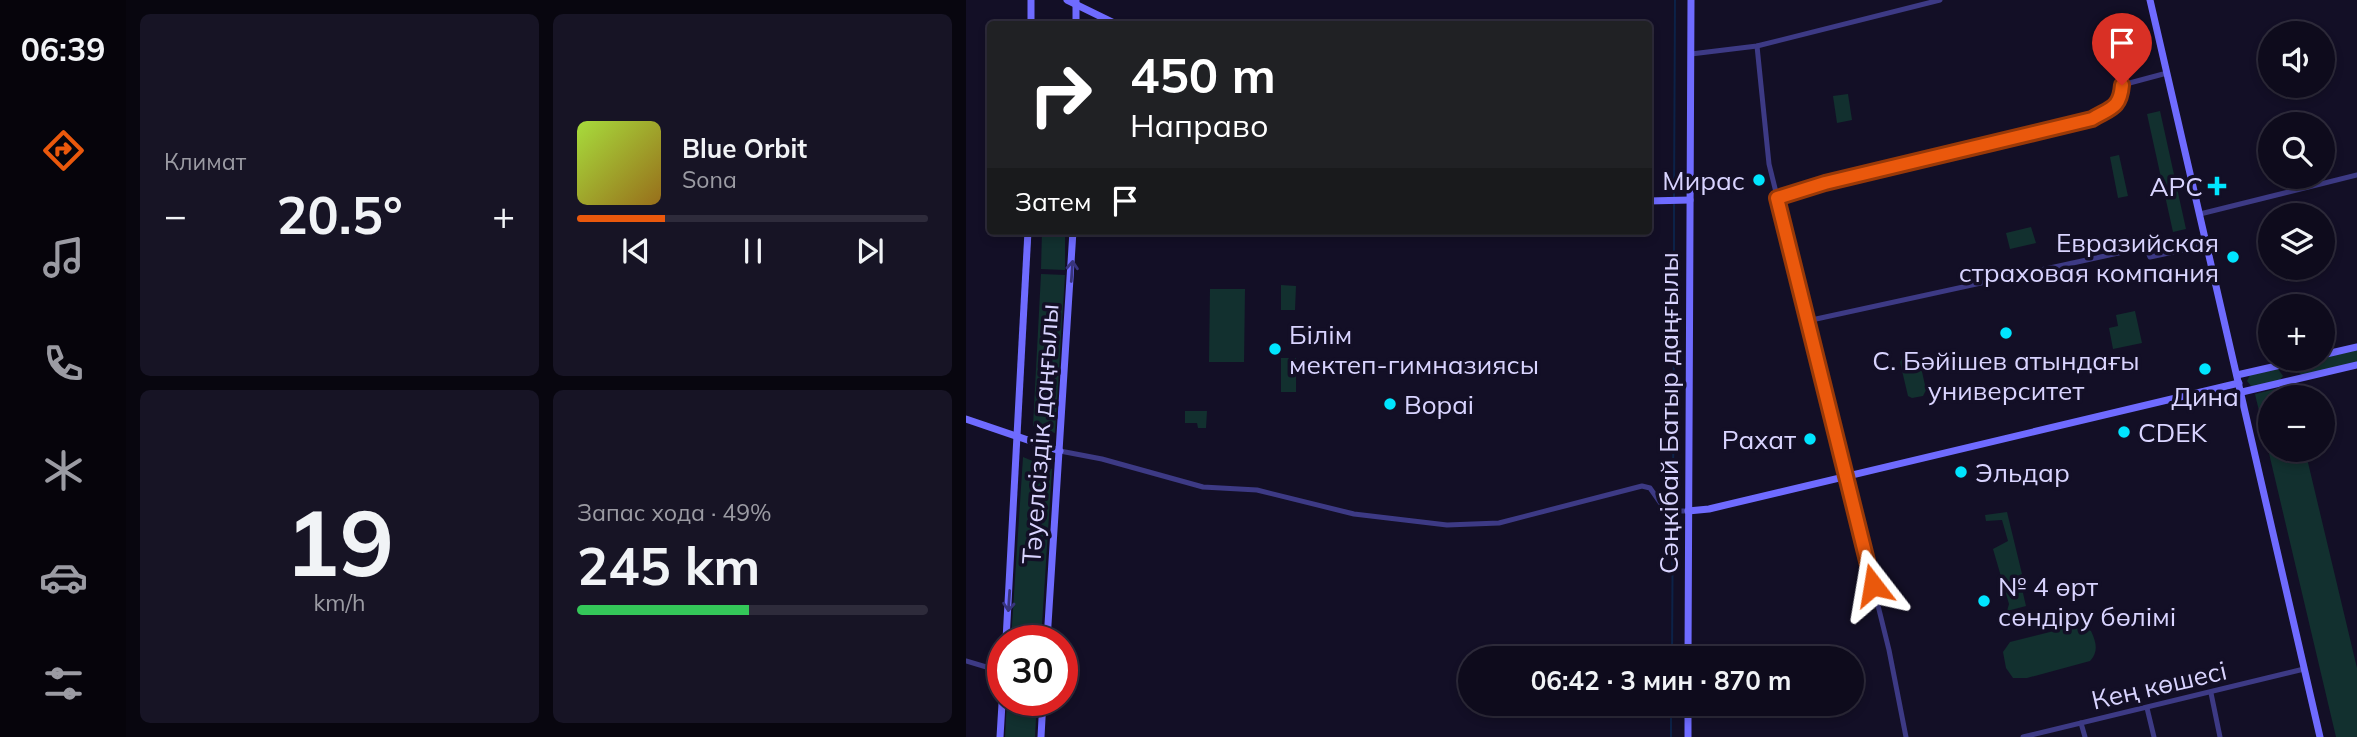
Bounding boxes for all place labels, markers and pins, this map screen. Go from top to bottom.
pin [2092,13,2152,85]
place label: Мирас [1662,164,1745,197]
place label: АРС [2149,170,2203,203]
marker: Мирас [1751,172,1767,188]
marker: АРС [2209,178,2225,194]
place label: Евразийская страховая компания [1959,226,2219,289]
marker: Евразийская страховая компания [2225,249,2241,265]
place label: Білім мектеп-гимназиясы [1289,318,1539,381]
marker: С. Бәйішев атындағы университет [1998,325,2014,341]
marker: Білім мектеп-гимназиясы [1267,341,1283,357]
place label: С. Бәйішев атындағы университет [1872,344,2140,407]
marker: Дина [2197,361,2213,377]
place label: Дина [2171,380,2239,413]
place label: Bopai [1404,388,1474,421]
marker: Bopai [1382,396,1398,412]
place label: CDEK [2138,416,2207,449]
place label: Рахат [1722,423,1796,456]
marker: CDEK [2116,424,2132,440]
marker: Рахат [1802,431,1818,447]
place label: Эльдар [1975,456,2070,489]
marker: Эльдар [1953,464,1969,480]
place label: № 4 өрт сөндіру бөлімі [1998,570,2176,633]
marker: № 4 өрт сөндіру бөлімі [1976,593,1992,609]

